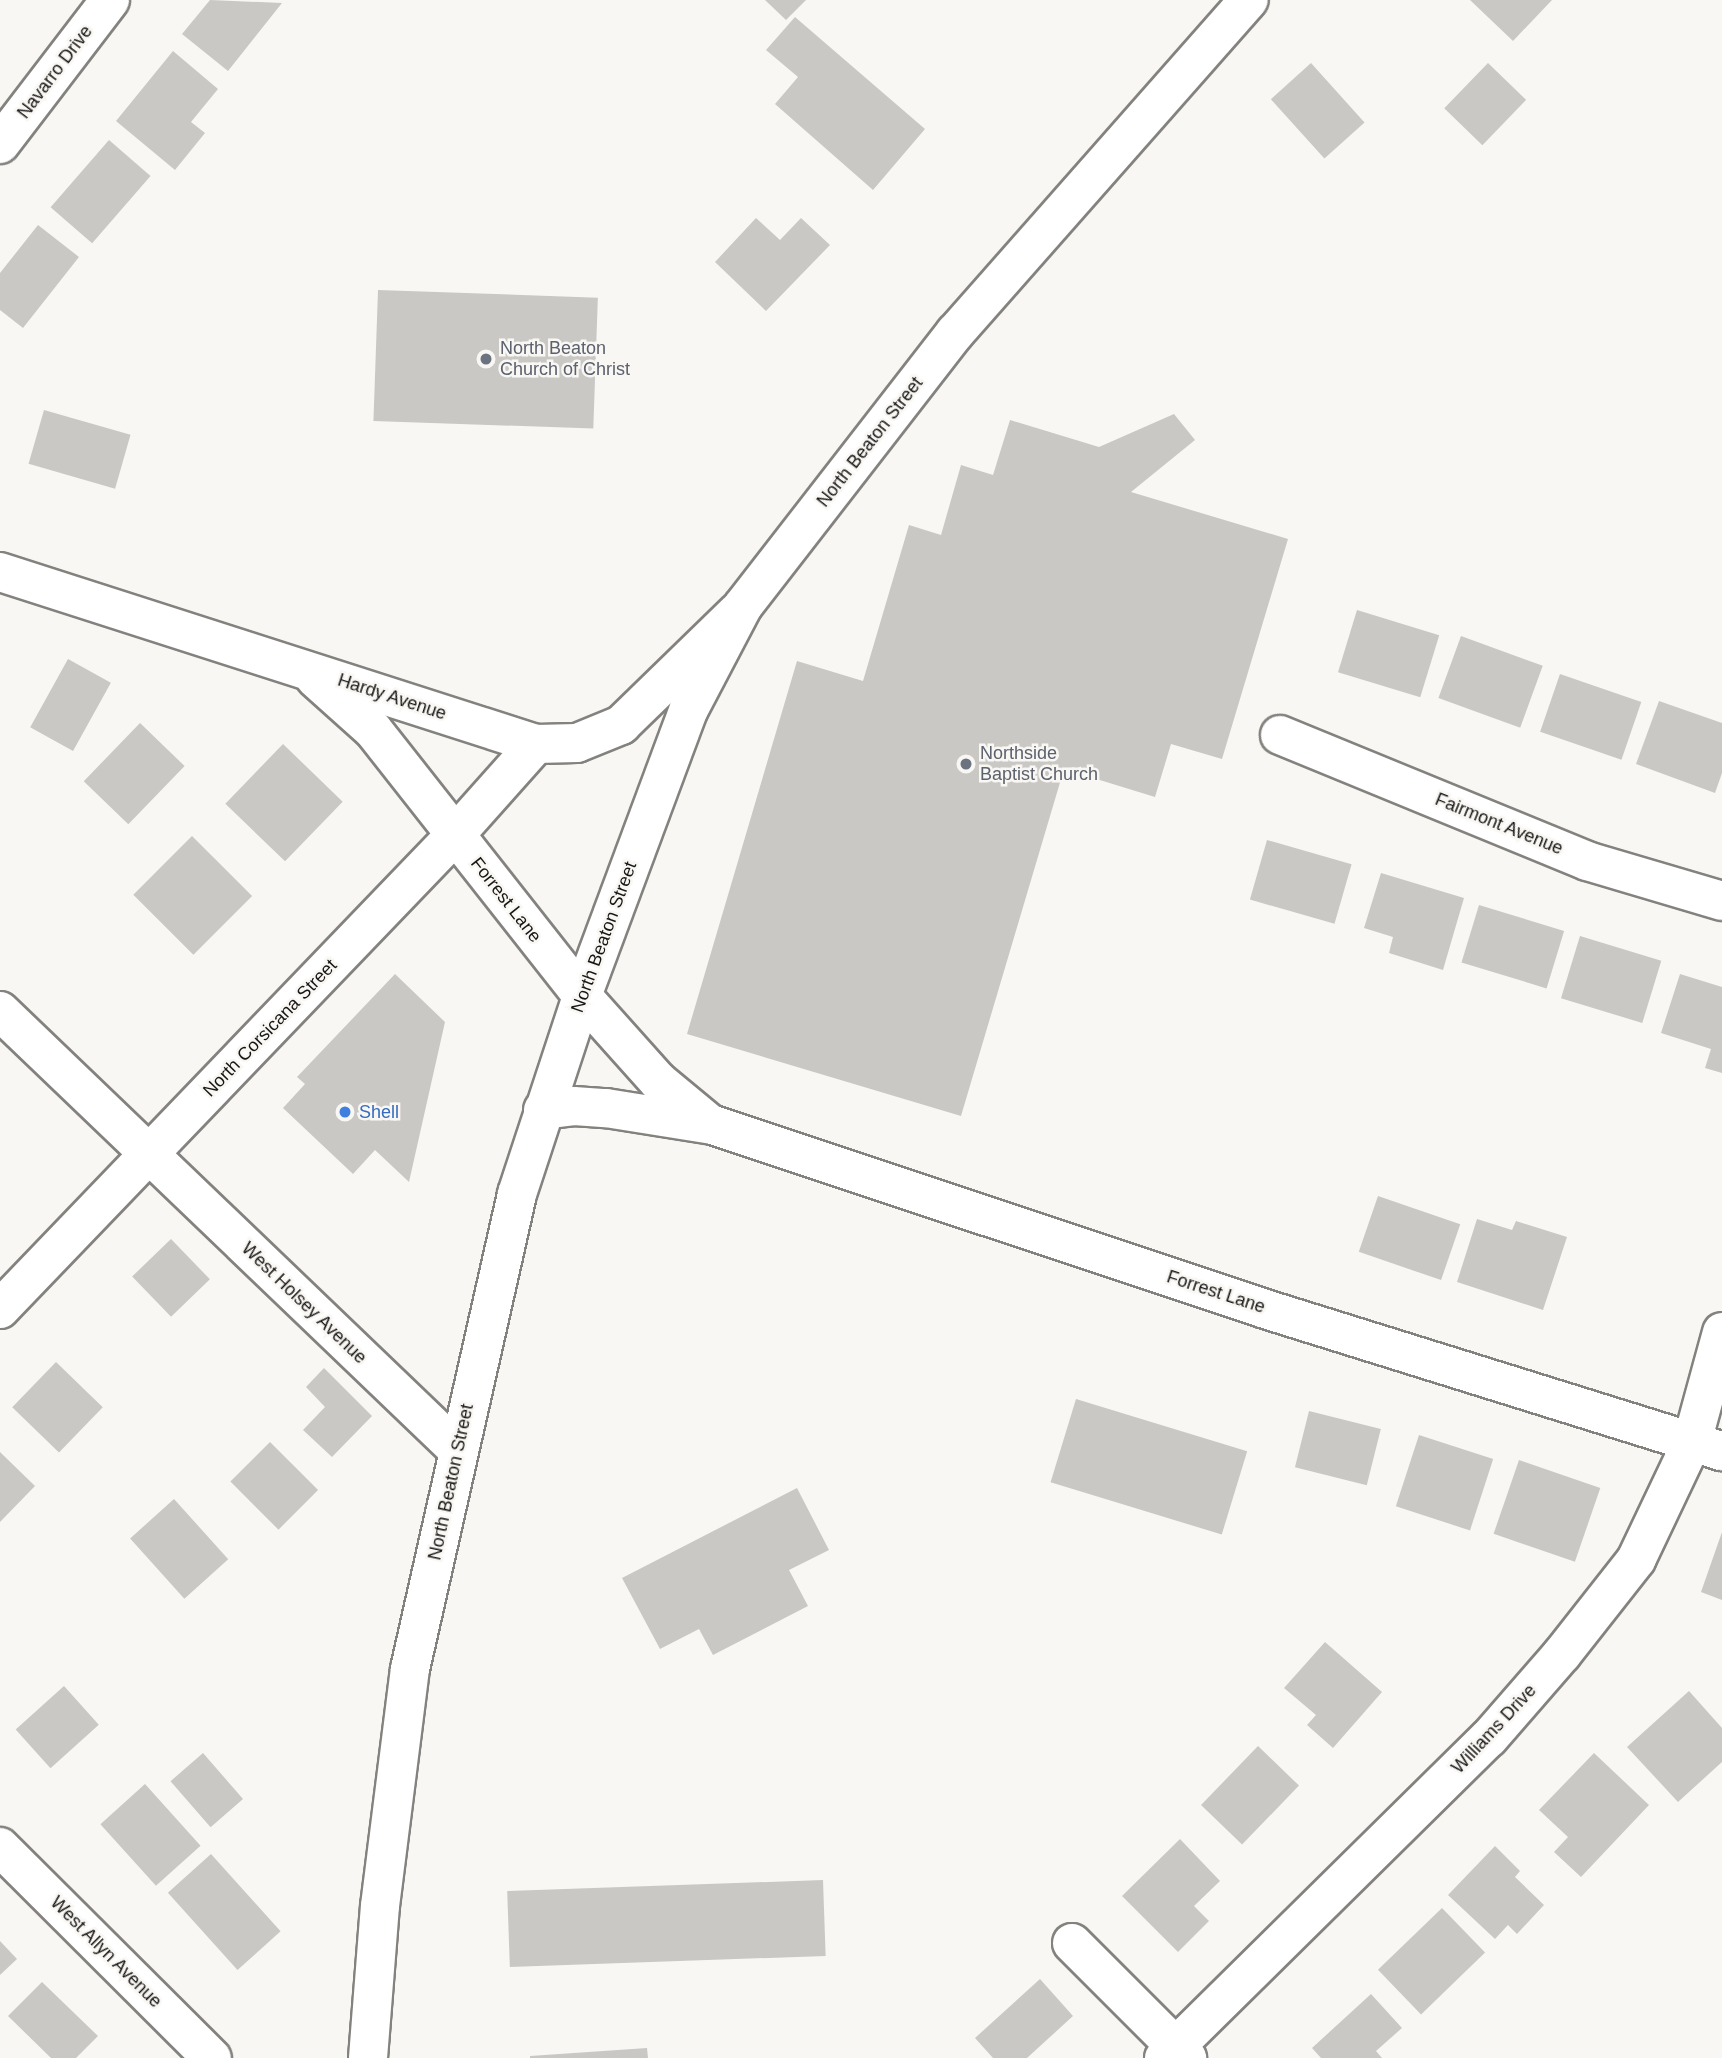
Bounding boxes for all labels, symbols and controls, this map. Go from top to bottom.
street label: Navarro Drive [13,21,97,123]
place label: North Beaton Church of Christ [500,338,630,380]
marker: North Beaton Church of Christ [478,351,494,367]
street label: North Beaton Street [813,373,927,511]
street label: Hardy Avenue [335,669,449,725]
place label: Northside Baptist Church [980,743,1098,786]
marker: Northside Baptist Church [958,756,974,772]
street label: Fairmont Avenue [1432,788,1566,860]
street label: Forrest Lane [466,853,546,947]
street label: North Beaton Street [567,859,641,1015]
street label: North Corsicana Street [199,955,341,1101]
place label: Shell [359,1101,399,1123]
marker: Shell [337,1104,353,1120]
street label: West Holsey Avenue [237,1237,371,1369]
street label: Forrest Lane [1164,1266,1268,1318]
street label: North Beaton Street [424,1402,478,1562]
street label: Williams Drive [1447,1680,1541,1778]
street label: West Allyn Avenue [45,1891,167,2013]

